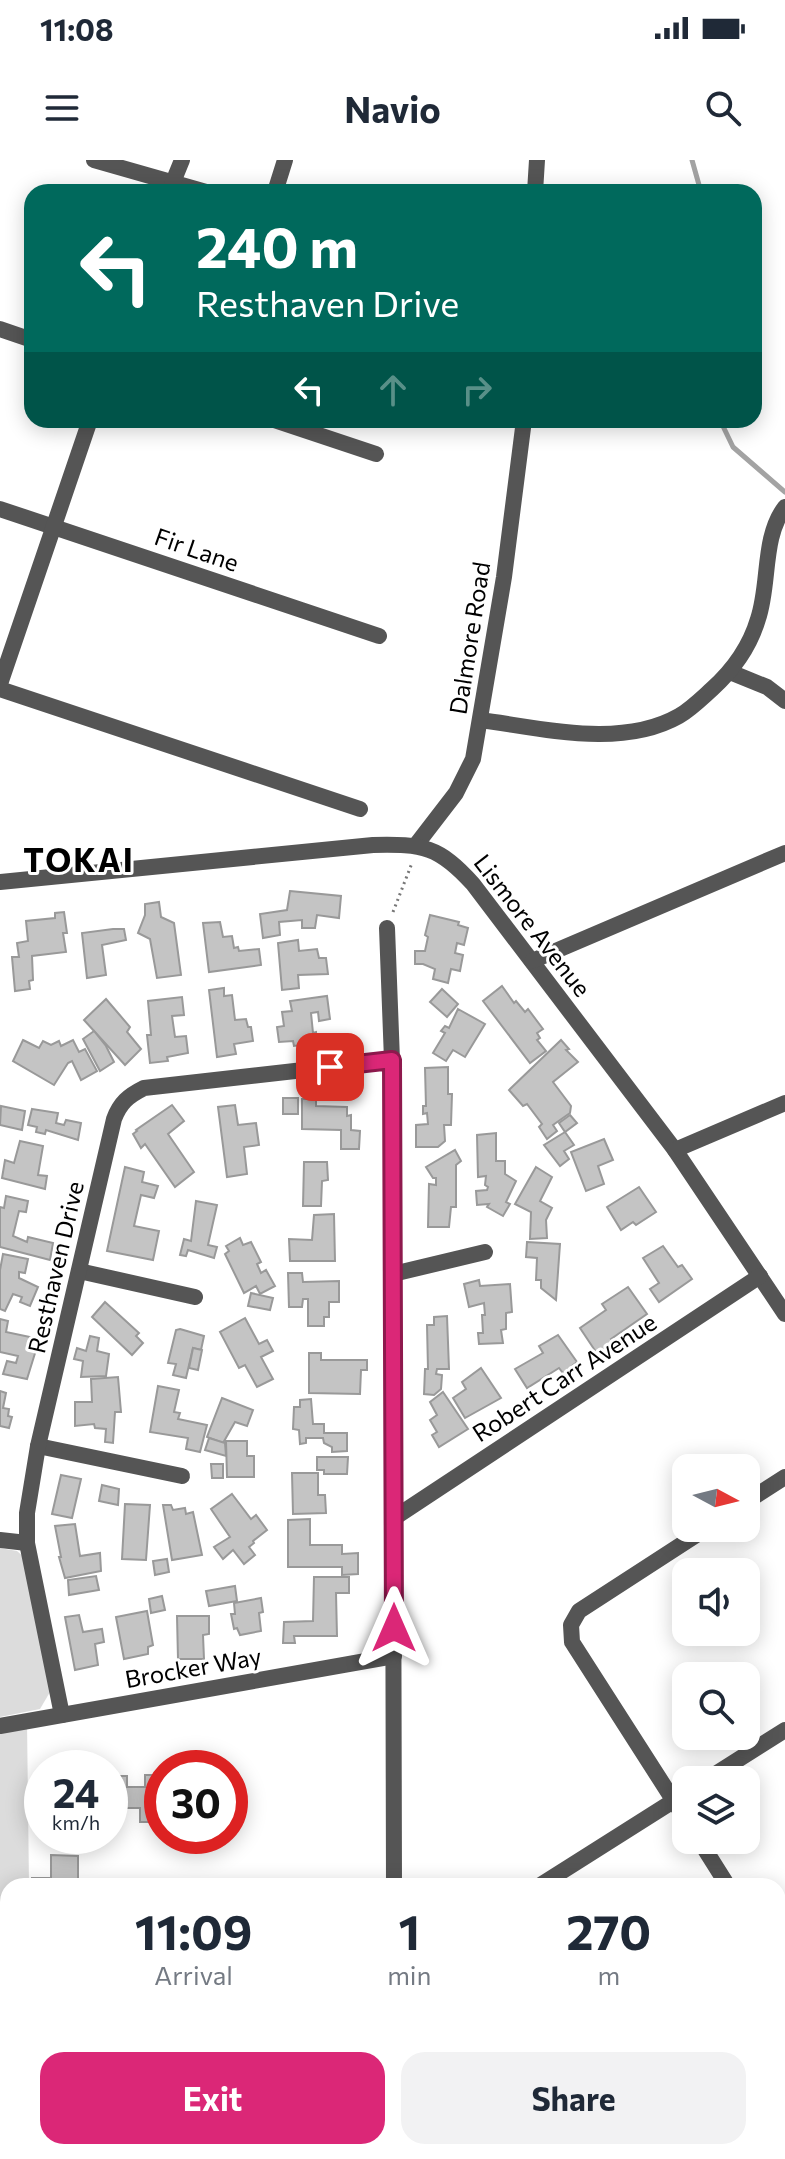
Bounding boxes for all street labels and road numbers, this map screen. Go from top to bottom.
street label: Fir Lane [151,521,243,577]
street label: Dalmore Road [443,560,495,716]
street label: Lismore Avenue [468,848,598,1002]
street label: Resthaven Drive [21,1178,89,1356]
street label: Robert Carr Avenue [467,1307,661,1447]
street label: Brocker Way [122,1641,264,1693]

